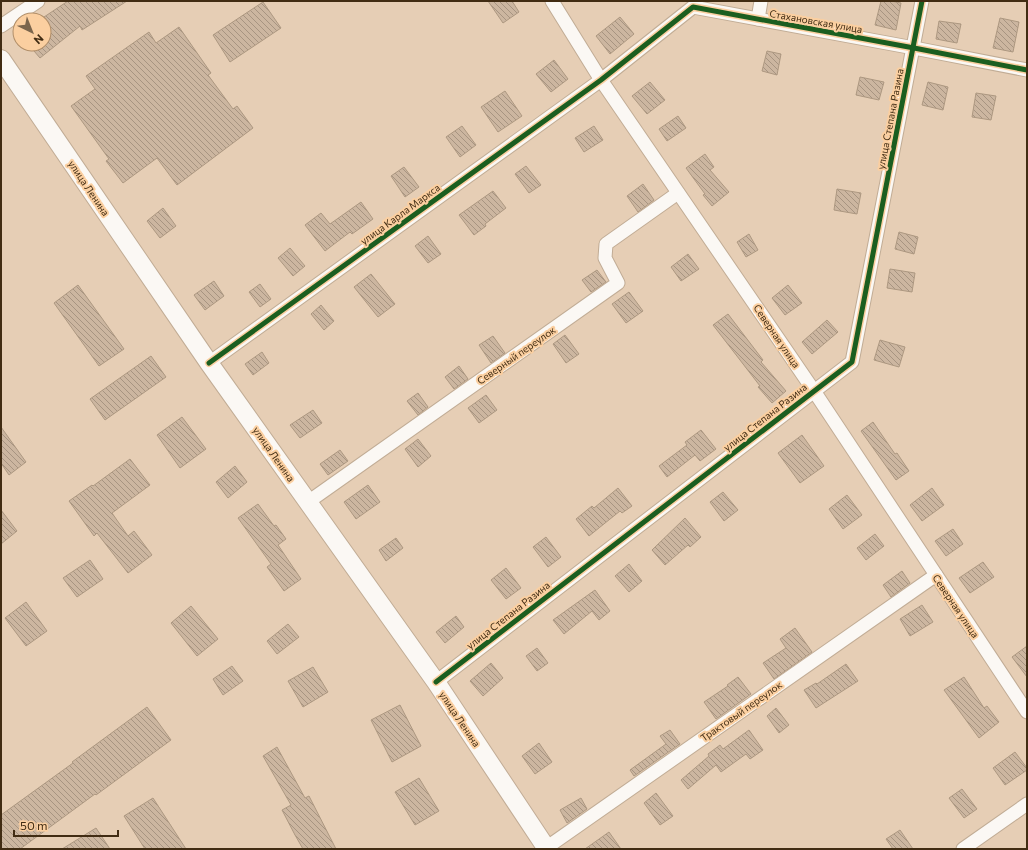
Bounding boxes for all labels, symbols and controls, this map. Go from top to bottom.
street label: Стахановская улица [769,7,863,35]
north arrow [12,12,52,52]
text: N [32,32,47,47]
street label: улица Степана Разина [874,68,906,170]
street label: улица Ленина [66,158,112,218]
street label: улица Карла Маркса [358,181,442,247]
street label: Северная улица [751,302,803,370]
street label: Северный переулок [474,323,558,387]
street label: улица Степана Разина [721,381,809,453]
street label: улица Ленина [251,424,297,484]
street label: Северная улица [930,572,982,640]
street label: улица Степана Разина [464,579,552,651]
street label: Трактовый переулок [698,678,785,744]
street label: улица Ленина [437,689,483,749]
scale bar [14,812,118,838]
text: 50 m [20,818,48,832]

